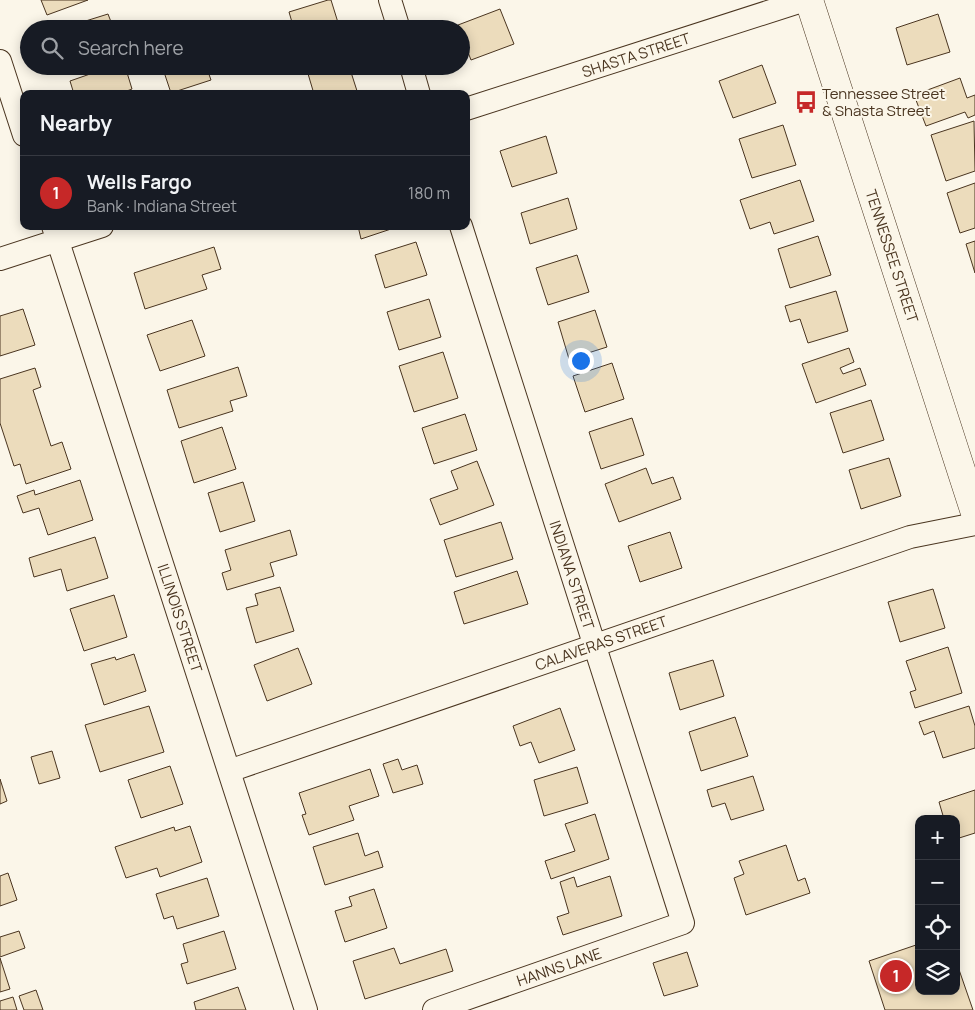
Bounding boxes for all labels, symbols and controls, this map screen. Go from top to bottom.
search box [20,20,470,75]
street label: SHASTA STREET [579,28,693,82]
icon: search [38,34,66,62]
text: Search here [78,35,184,61]
place label: Tennessee Street & Shasta Street [822,83,945,121]
bus stop icon: Tennessee Street & Shasta Street [793,89,819,115]
text: Nearby [40,109,112,137]
text: Wells Fargo [87,169,192,195]
text: 1 [52,182,60,204]
text: 180 m [408,182,450,204]
street label: TENNESSEE STREET [861,187,923,325]
text: Bank · Indiana Street [87,195,237,217]
your location [568,348,594,374]
street label: INDIANA STREET [545,518,600,632]
street label: ILLINOIS STREET [153,561,207,675]
street label: CALAVERAS STREET [532,611,670,675]
map controls [915,815,960,995]
button: + [915,815,960,860]
button: − [915,860,960,905]
button: locate [915,905,960,950]
street label: HANNS LANE [514,943,604,991]
button: layers [915,950,960,995]
pin: 1 [880,957,912,995]

